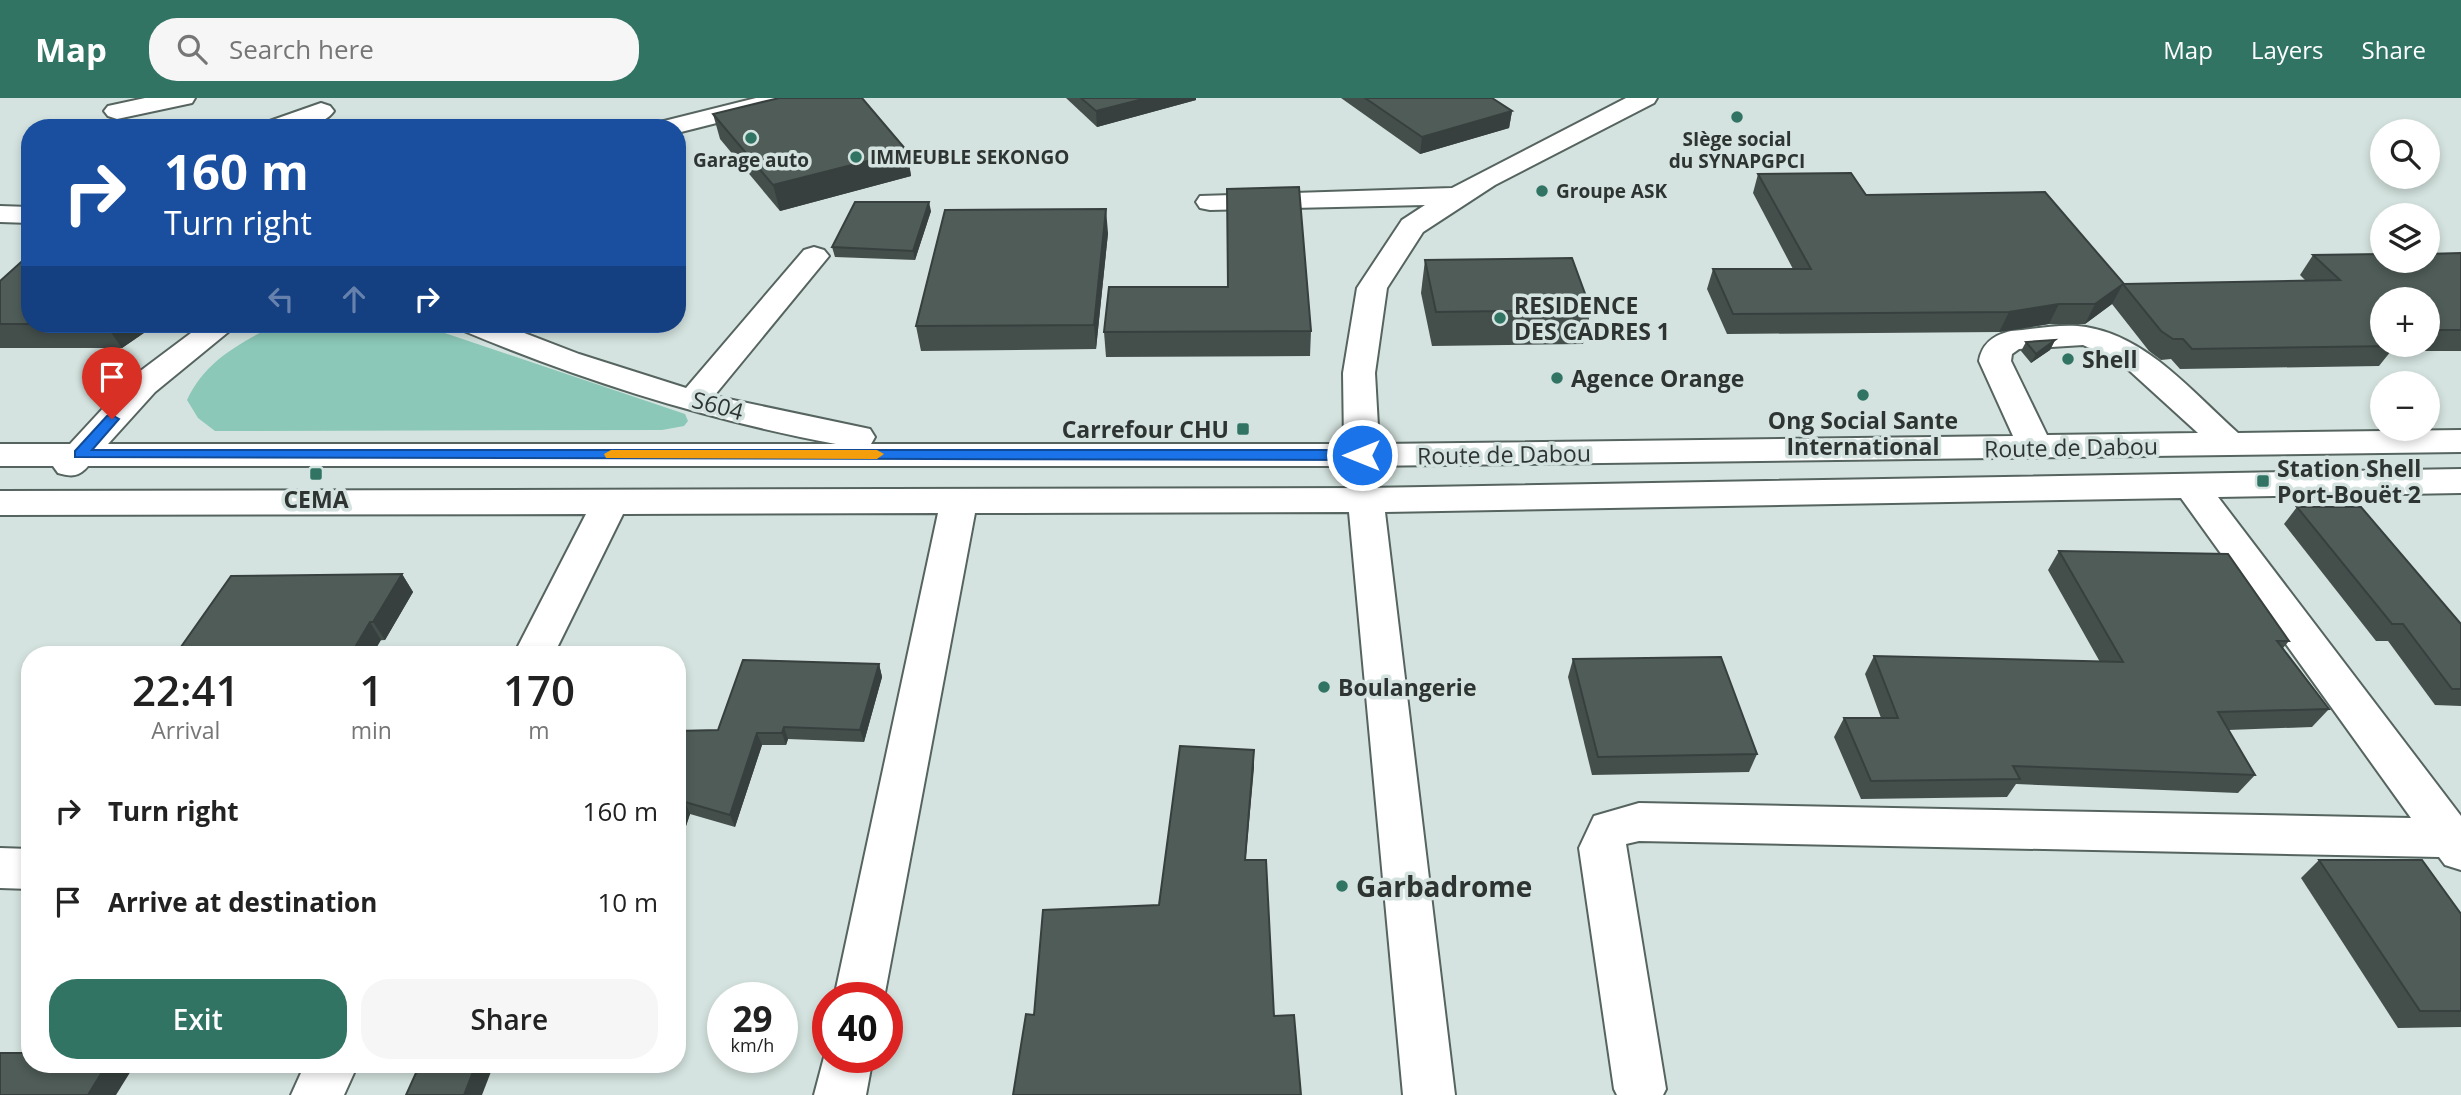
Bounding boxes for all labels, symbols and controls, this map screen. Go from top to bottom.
search box [149,18,639,81]
text: Map [35,27,107,72]
icon: search [173,30,211,68]
text: Search here [229,31,374,67]
text: Map [2163,33,2213,66]
text: Layers [2251,33,2324,66]
text: Share [2362,33,2426,66]
marker: SIège social du SYNAPGPCI [1729,109,1745,125]
map controls [2370,119,2440,441]
button: search [2370,119,2440,189]
place label: SIège social du SYNAPGPCI [1669,126,1805,174]
marker: Garage auto [743,130,759,146]
text: 160 m [164,138,309,204]
place label: IMMEUBLE SEKONGO [870,144,1069,170]
icon: right [49,147,140,238]
place label: Garage auto [693,147,809,173]
marker: IMMEUBLE SEKONGO [848,149,864,165]
place label: Groupe ASK [1556,178,1667,204]
marker: Groupe ASK [1534,183,1550,199]
text: Turn right [164,201,312,244]
button: layers [2370,203,2440,273]
icon: left [262,280,300,318]
icon: ahead [335,280,373,318]
icon: right [408,280,446,318]
button: + [2370,287,2440,357]
place label: RESIDENCE DES CADRES 1 [1514,289,1670,347]
marker: RESIDENCE DES CADRES 1 [1492,310,1508,326]
place label: Shell [2082,343,2137,375]
pin [82,347,142,419]
marker: Shell [2060,351,2076,367]
icon: arrive [93,358,131,396]
place label: Agence Orange [1571,362,1744,394]
marker: Agence Orange [1549,370,1565,386]
button: − [2370,371,2440,441]
street label: S604 [689,383,747,427]
marker: Ong Social Sante International [1855,387,1871,403]
place label: Ong Social Sante International [1768,404,1958,462]
place label: Carrefour CHU [1062,413,1229,445]
position arrow [1325,418,1399,492]
marker: Carrefour CHU [1235,421,1251,437]
street label: Route de Dabou [1984,429,2158,465]
street label: Route de Dabou [1417,436,1591,472]
place label: Station Shell Port-Bouët 2 [2277,452,2421,510]
marker: CEMA [308,466,324,482]
marker: Station Shell Port-Bouët 2 [2255,473,2271,489]
place label: CEMA [283,483,349,515]
text: 22:41 [132,661,240,718]
text: 1 [359,661,383,718]
text: 170 [503,661,575,718]
place label: Boulangerie [1338,671,1476,703]
marker: Boulangerie [1316,679,1332,695]
text: Arrival [151,714,220,746]
text: min [351,714,392,746]
text: m [528,714,550,746]
icon: right [49,792,87,830]
text: Turn right [108,793,239,829]
text: 160 m [583,793,658,829]
place label: Garbadrome [1356,867,1532,905]
marker: Garbadrome [1334,878,1350,894]
icon: arrive [49,883,87,921]
text: Arrive at destination [108,884,377,920]
text: 10 m [597,884,658,920]
button: Exit [49,979,347,1059]
button: Share [361,979,658,1059]
speed limit sign: 40 [812,982,903,1073]
text: 29 [732,995,773,1042]
text: km/h [731,1033,774,1057]

